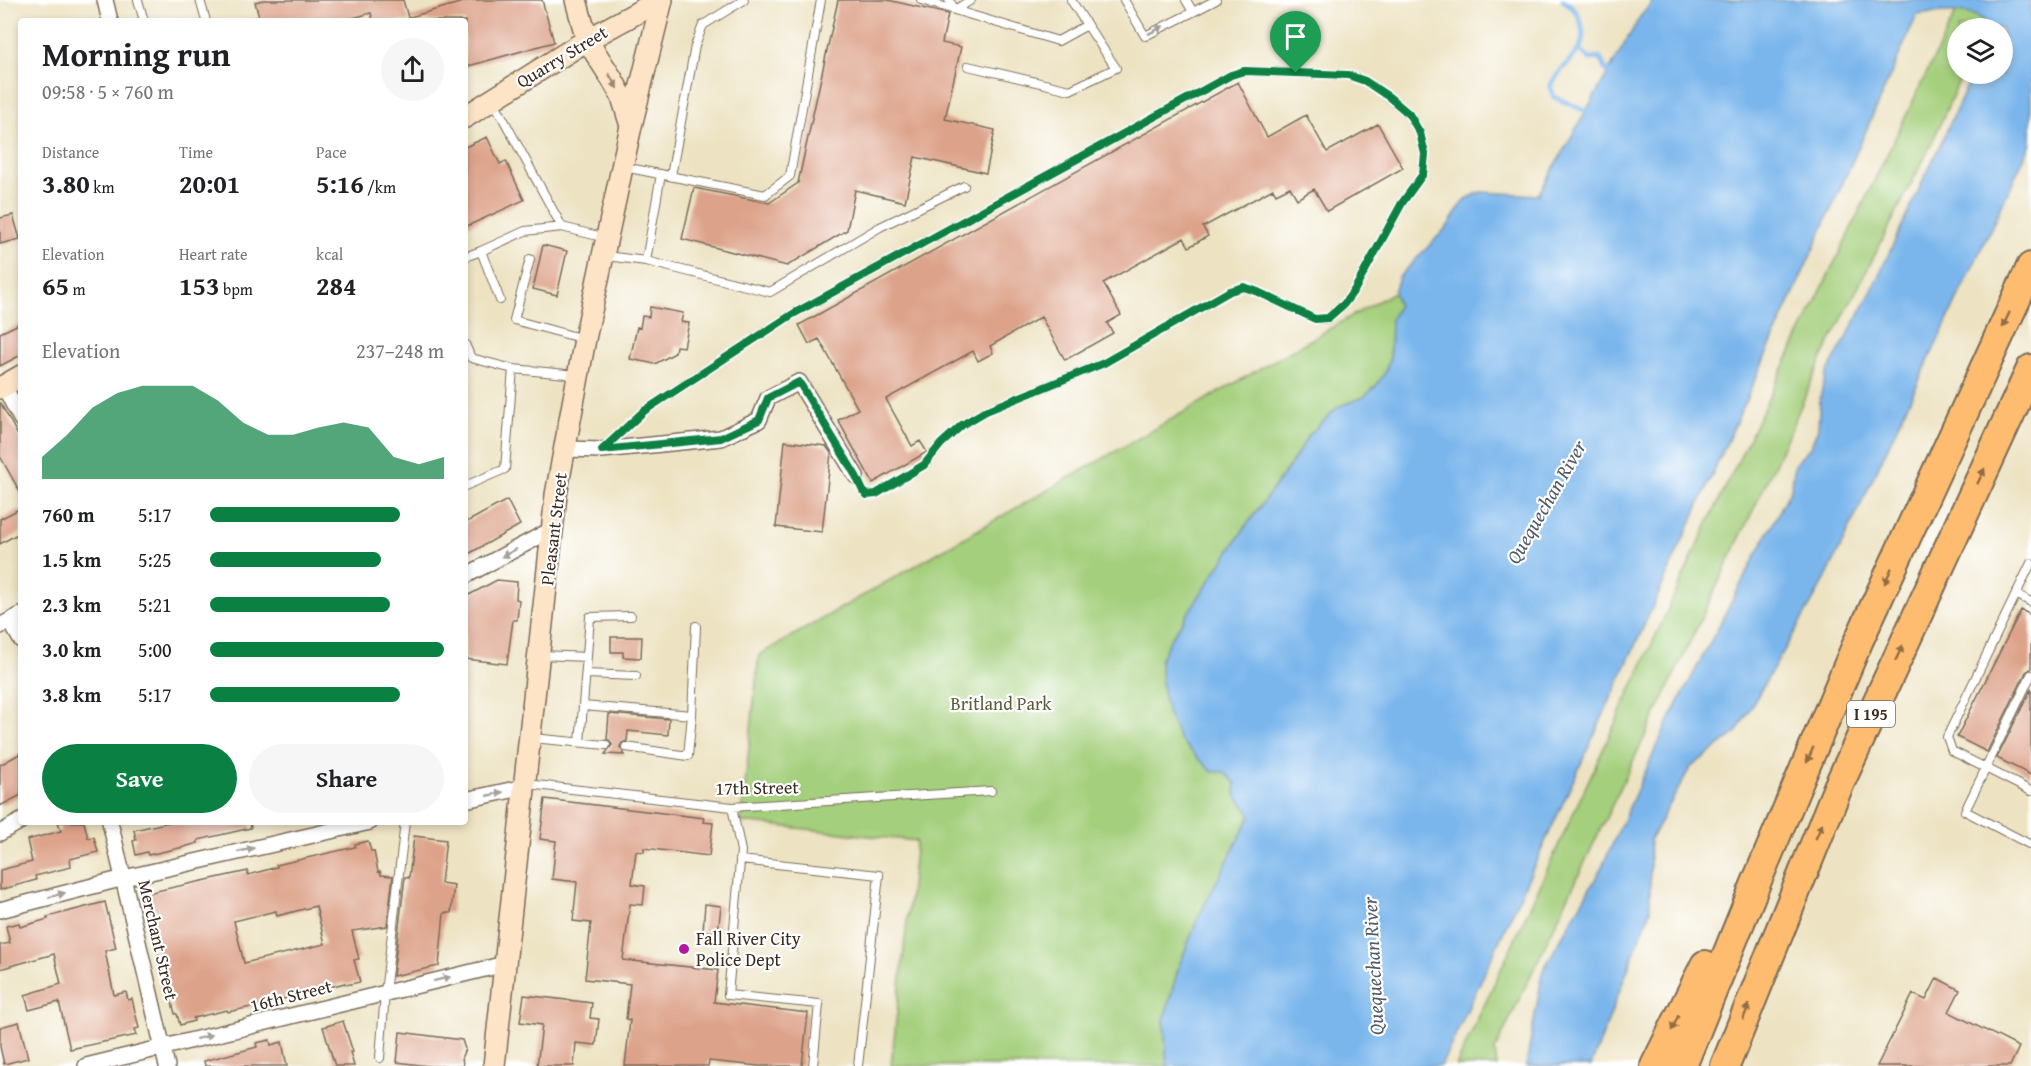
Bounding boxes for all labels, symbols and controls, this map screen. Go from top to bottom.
pin [1270,11,1321,73]
street label: Quarry Street [511,18,613,95]
map controls [1947,18,2013,84]
button: layers [1947,18,2013,84]
icon: arrive [1279,20,1312,53]
one-way arrow [1147,26,1165,36]
text: Morning run [42,30,231,78]
button: share [381,38,444,101]
one-way arrow [608,73,618,90]
text: 09:58 · 5 × 760 m [42,77,174,106]
text: Distance [42,140,99,164]
text: Time [179,140,213,164]
text: Pace [316,140,347,164]
text: 3.80 [42,164,90,203]
text: 20:01 [179,164,240,203]
text: 5:16 [316,164,364,203]
text: km [90,175,114,199]
text: /km [364,175,396,199]
text: Elevation [42,242,105,266]
text: Heart rate [179,242,248,266]
text: kcal [316,242,343,266]
text: 65 [42,266,69,305]
text: 153 [179,266,219,305]
text: 284 [316,266,356,305]
text: m [69,277,86,301]
text: bpm [219,277,253,301]
one-way arrow [2002,311,2011,328]
text: Elevation [42,336,120,365]
text: 237–248 m [356,336,444,365]
water label: Quequechan River [1498,434,1593,569]
one-way arrow [1977,467,1987,485]
street label: Pleasant Street [533,470,574,587]
text: 760 m [42,500,95,529]
text: 5:17 [138,500,172,529]
text: 1.5 km [42,545,101,574]
text: 5:25 [138,545,172,574]
one-way arrow [500,548,517,558]
one-way arrow [1883,568,1892,585]
text: 2.3 km [42,590,101,619]
text: 5:21 [138,590,172,619]
text: 3.0 km [42,635,101,664]
text: 5:00 [138,635,172,664]
one-way arrow [1894,644,1903,661]
text: 3.8 km [42,680,101,709]
text: 5:17 [138,680,172,709]
park label: Britland Park [950,690,1052,717]
road number: I 195 [1847,701,1895,727]
button: Save [42,744,237,813]
button: Share [249,744,444,813]
one-way arrow [1805,746,1815,764]
street label: 17th Street [715,773,800,802]
one-way arrow [486,788,504,798]
one-way arrow [1815,822,1825,840]
one-way arrow [237,845,256,854]
street label: Merchant Street [132,877,186,1003]
one-way arrow [47,890,66,900]
water label: Quequechan River [1354,896,1391,1036]
place label: Fall River City Police Dept [696,925,801,973]
marker: Fall River City Police Dept [677,942,691,956]
street label: 16th Street [247,972,335,1019]
one-way arrow [433,974,451,984]
one-way arrow [1741,1002,1751,1020]
one-way arrow [1671,1014,1680,1031]
one-way arrow [195,1032,213,1042]

